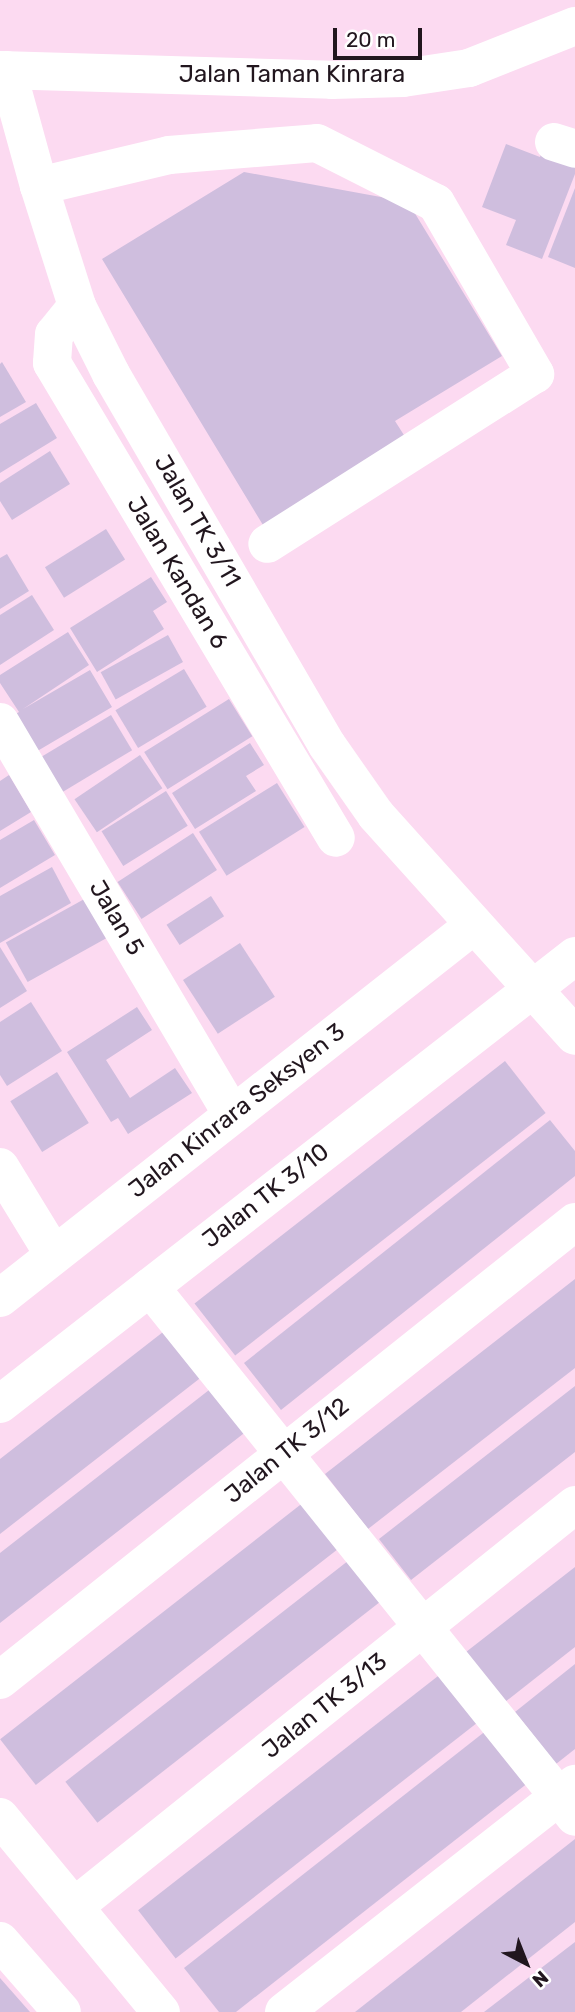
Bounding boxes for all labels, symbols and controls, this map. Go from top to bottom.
scale bar [337,14,426,58]
text: 20 m [346,27,395,52]
street label: Jalan Taman Kinrara [179,61,405,89]
street label: Jalan TK 3/11 [147,450,247,592]
street label: Jalan Kandan 6 [120,492,234,654]
street label: Jalan 5 [83,875,149,961]
street label: Jalan Kinrara Seksyen 3 [123,1018,351,1204]
street label: Jalan TK 3/10 [197,1137,335,1255]
street label: Jalan TK 3/12 [219,1392,355,1510]
street label: Jalan TK 3/13 [257,1647,393,1765]
north arrow [491,1928,561,1998]
text: N [528,1966,553,1992]

